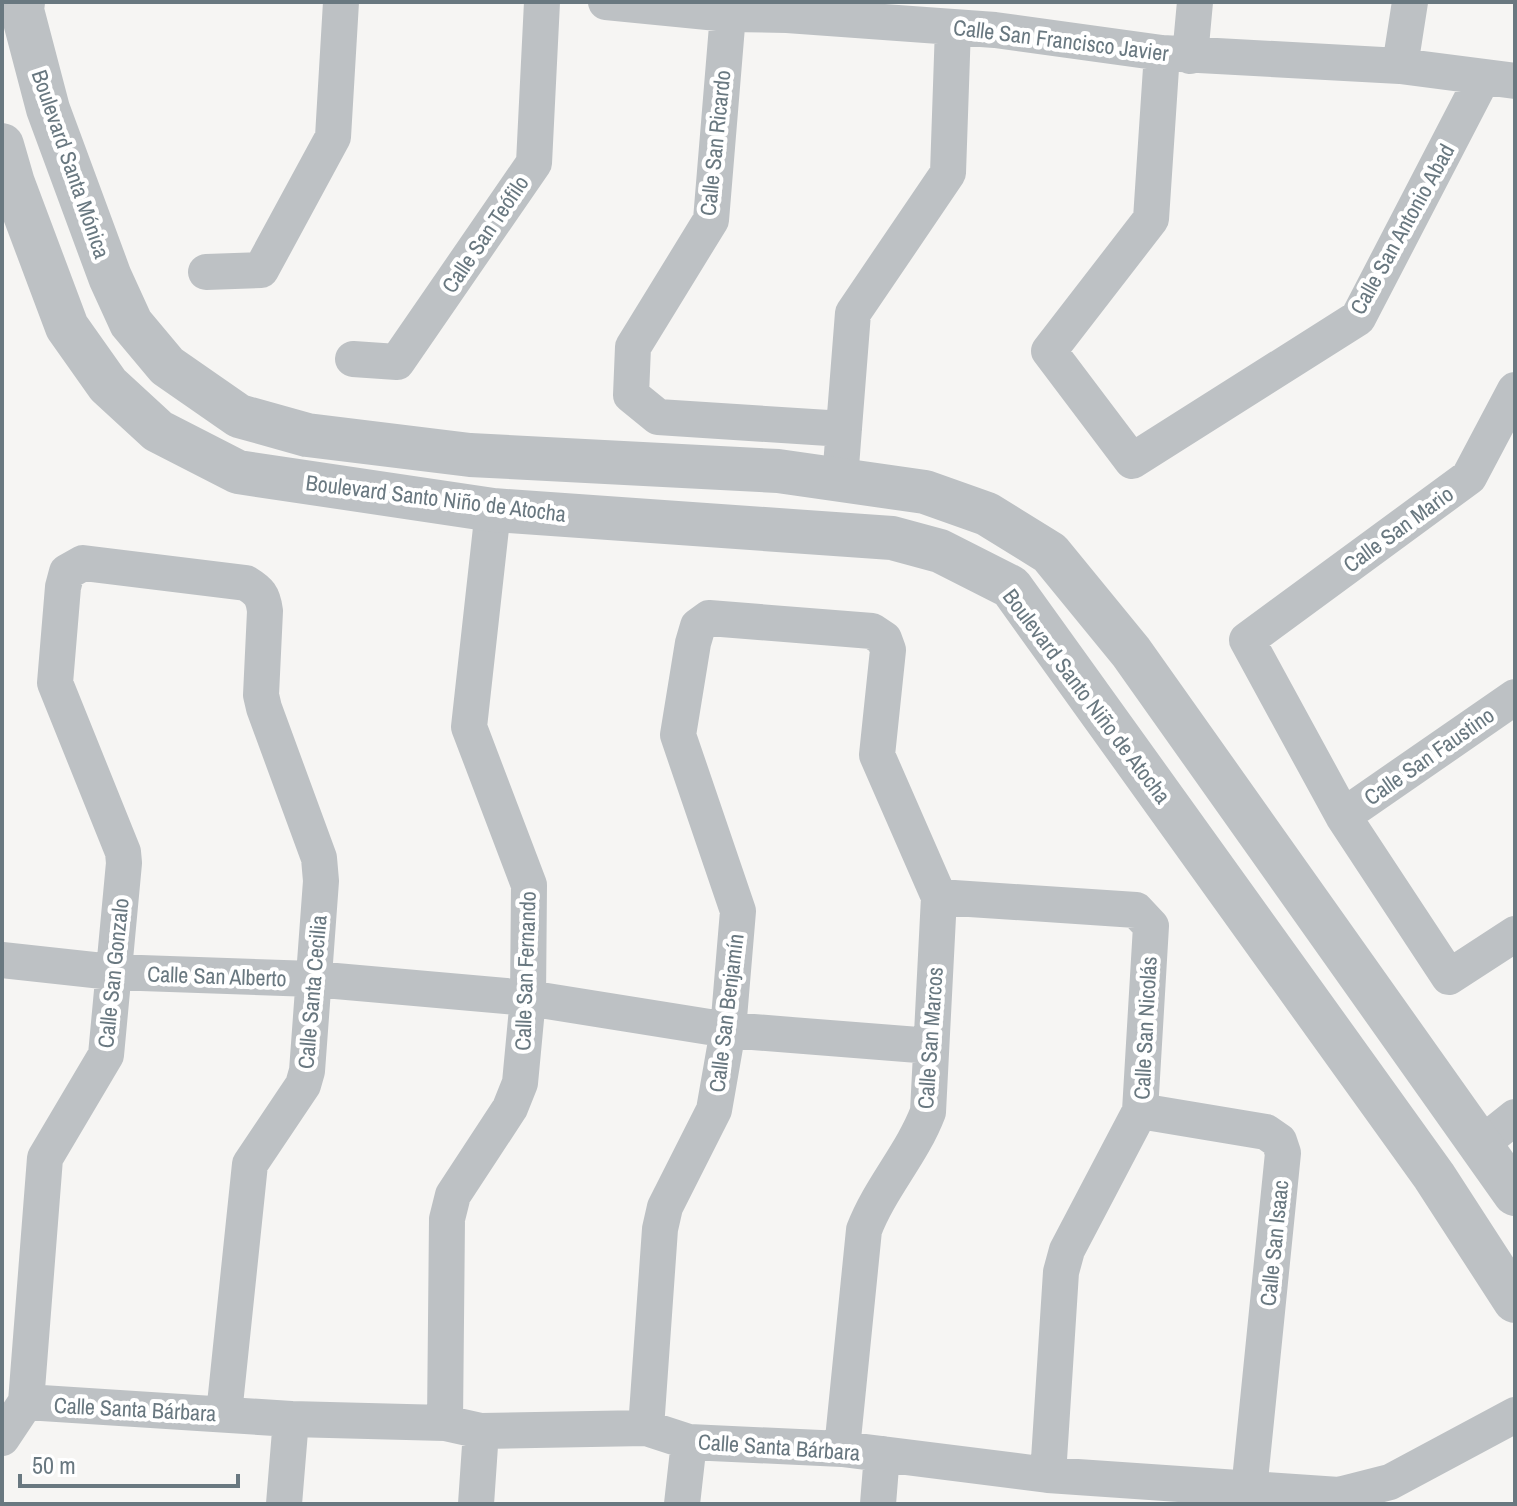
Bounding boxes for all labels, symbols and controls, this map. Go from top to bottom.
street label: Calle San Francisco Javier [952,12,1170,68]
street label: Boulevard Santa Mónica [25,66,117,262]
street label: Calle San Ricardo [692,69,738,217]
street label: Calle San Antonio Abad [1343,138,1461,320]
street label: Calle San Teófilo [435,169,535,299]
street label: Boulevard Santo Niño de Atocha [304,467,568,529]
street label: Calle San Mario [1337,479,1459,579]
street label: Boulevard Santo Niño de Atocha [996,582,1178,810]
street label: Calle San Faustino [1358,700,1500,812]
street label: Calle San Fernando [507,891,543,1051]
street label: Calle San Gonzalo [90,897,136,1049]
street label: Calle Santa Cecilia [290,914,334,1070]
street label: Calle San Benjamín [701,932,751,1094]
street label: Calle San Nicolás [1126,956,1164,1100]
street label: Calle San Alberto [147,959,287,993]
street label: Calle San Marcos [910,966,950,1110]
street label: Calle San Isaac [1252,1179,1296,1307]
street label: Calle Santa Bárbara [53,1390,217,1428]
street label: Calle Santa Bárbara [697,1426,861,1468]
scale bar [20,1438,238,1488]
text: 50 m [32,1449,76,1481]

